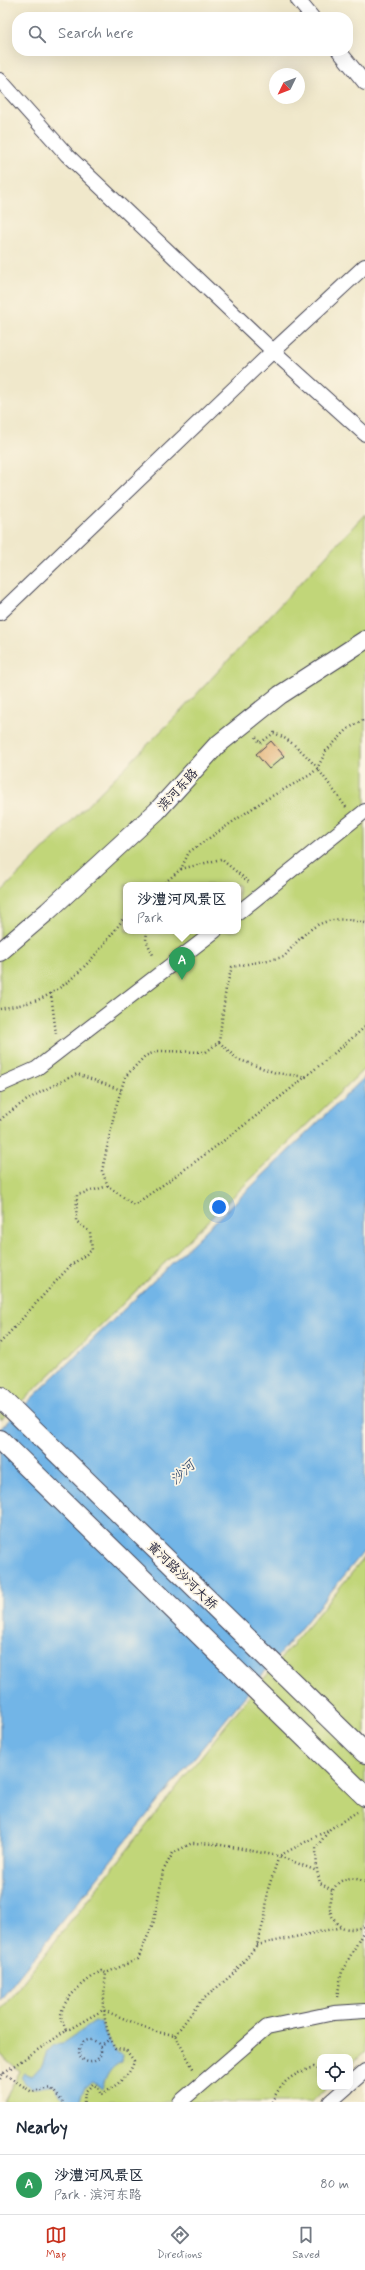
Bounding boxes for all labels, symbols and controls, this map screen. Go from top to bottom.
search box [12,12,353,56]
icon: search [26,23,48,45]
text: Search here [58,24,134,44]
north arrow [269,68,305,104]
street label: 滨河东路 [154,765,202,815]
popup [123,882,241,934]
text: 沙澧河风景区 [137,890,227,910]
text: Park [137,910,163,927]
pin: A [169,947,195,980]
your location [209,1197,229,1217]
water label: 沙河 [166,1455,201,1489]
street label: 黄河路沙河大桥 [143,1538,221,1614]
map controls [317,2054,353,2090]
button: locate [317,2054,353,2090]
text: Nearby [16,2117,68,2139]
text: 沙澧河风景区 [54,2166,144,2186]
text: A [25,2176,33,2193]
text: 80 m [320,2176,349,2193]
text: Park · 滨河东路 [54,2187,142,2204]
tab: Map [45,2224,67,2262]
tab: Directions [157,2224,202,2262]
tab: Saved [292,2224,320,2262]

